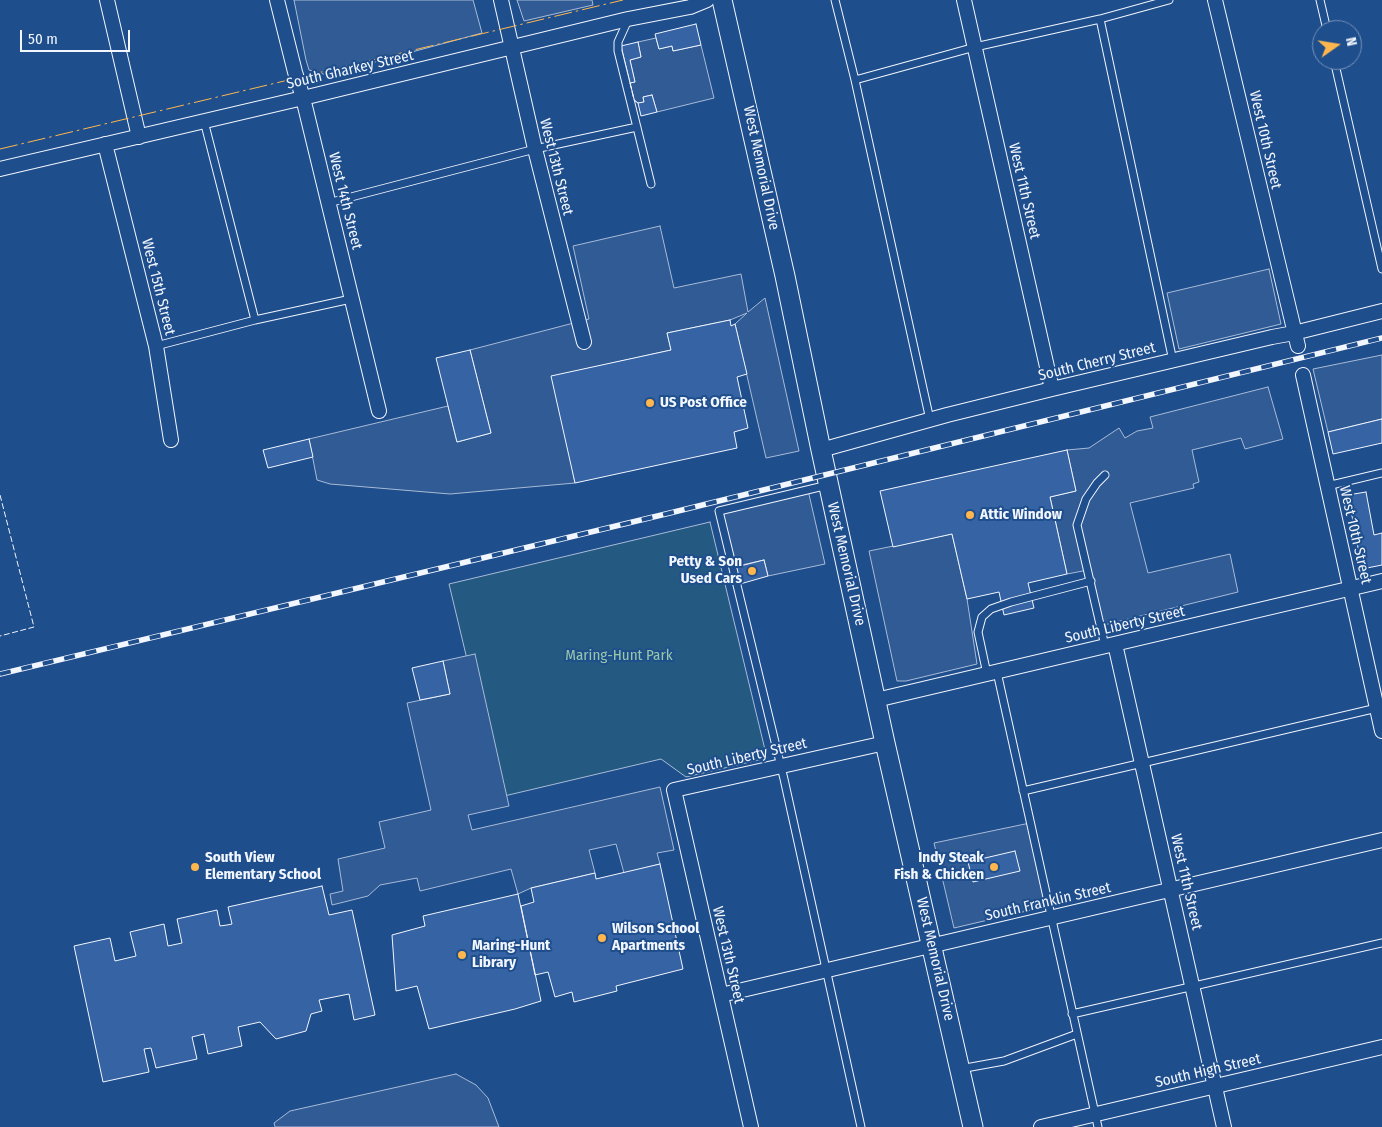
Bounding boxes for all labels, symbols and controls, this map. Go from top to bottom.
scale bar [22,20,132,52]
north arrow [1312,20,1362,70]
text: 50 m [28,30,58,48]
text: N [1342,36,1360,48]
street label: South Gharkey Street [285,47,415,93]
street label: West 10th Street [1245,89,1285,191]
street label: West Memorial Drive [739,104,783,232]
street label: West 13th Street [535,117,577,217]
street label: West 11th Street [1004,141,1044,241]
street label: West 14th Street [324,150,366,252]
street label: West 15th Street [137,237,179,337]
street label: South Cherry Street [1037,339,1157,385]
place label: US Post Office [660,394,747,412]
marker: US Post Office [644,397,656,409]
street label: West 10th Street [1335,484,1375,586]
street label: West Memorial Drive [823,500,869,628]
place label: Attic Window [980,506,1062,524]
marker: Attic Window [964,509,976,521]
place label: Petty & Son Used Cars [669,553,742,588]
marker: Petty & Son Used Cars [746,565,758,577]
street label: South Liberty Street [1063,602,1187,648]
park label: Maring-Hunt Park [565,647,673,665]
street label: South Liberty Street [685,734,809,780]
street label: West 11th Street [1166,832,1206,932]
place label: South View Elementary School [205,849,321,884]
place label: Indy Steak Fish & Chicken [894,849,984,884]
marker: South View Elementary School [189,861,201,873]
marker: Indy Steak Fish & Chicken [988,861,1000,873]
street label: South Franklin Street [983,879,1113,925]
street label: West Memorial Drive [912,895,958,1023]
street label: West 13th Street [708,905,748,1005]
place label: Wilson School Apartments [612,920,699,955]
marker: Wilson School Apartments [596,932,608,944]
place label: Maring-Hunt Library [472,937,550,972]
marker: Maring-Hunt Library [456,949,468,961]
street label: South High Street [1153,1050,1263,1092]

